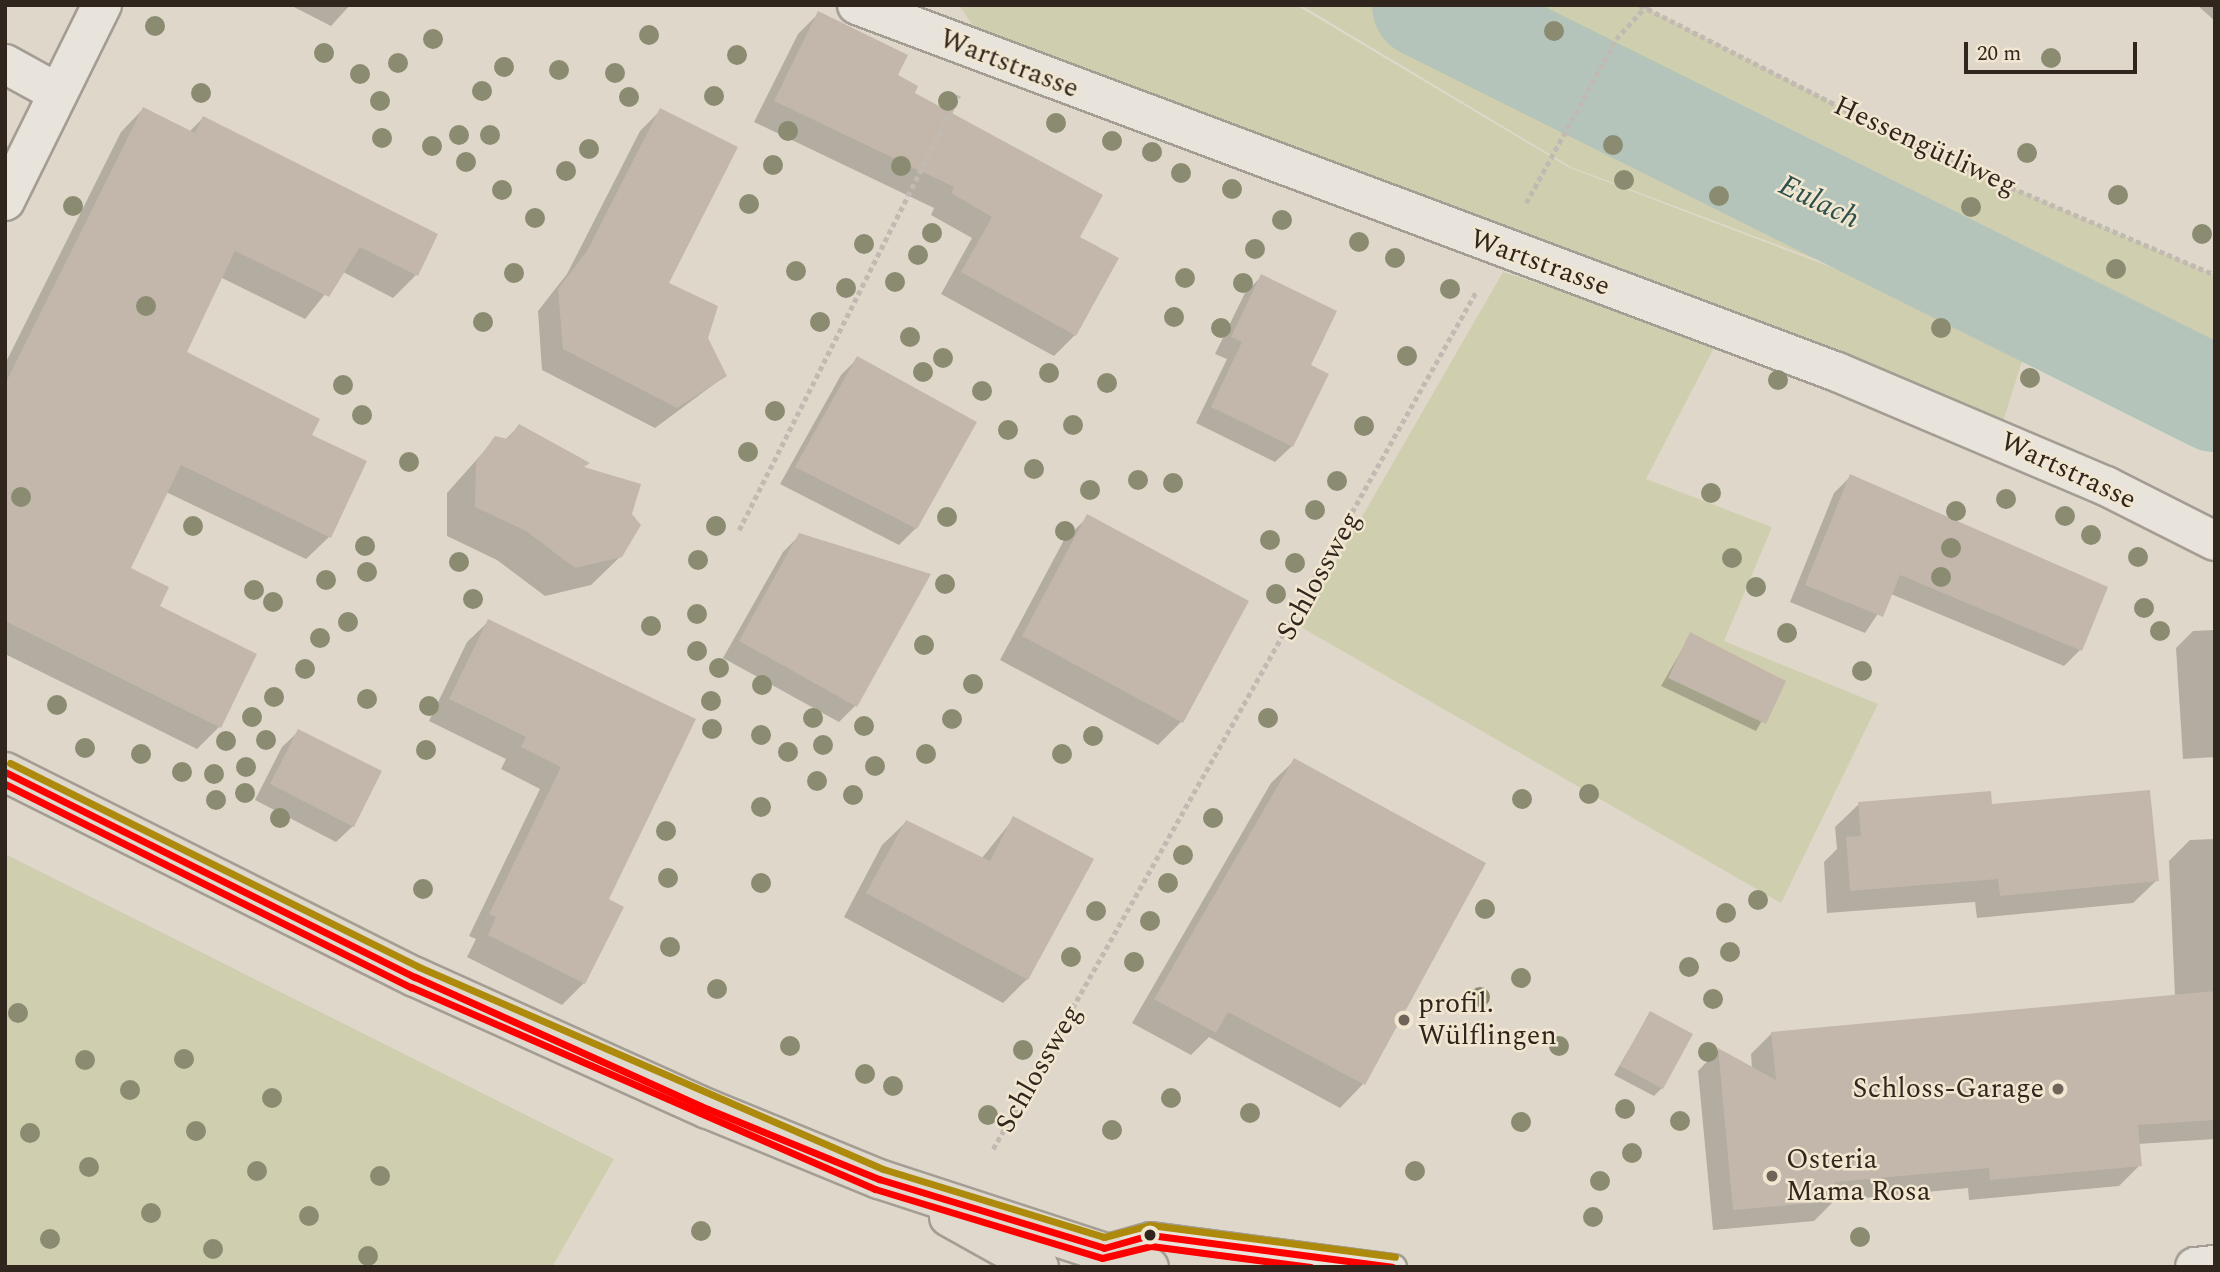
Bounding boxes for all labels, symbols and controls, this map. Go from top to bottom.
street label: Wartstrasse [935,22,1083,106]
scale bar [1968,28,2141,72]
text: 20 m [1977,38,2021,70]
street label: Hessengütliweg [1828,89,2022,203]
water label: Eulach [1773,167,1865,237]
street label: Wartstrasse [1466,222,1614,304]
street label: Wartstrasse [1995,425,2141,517]
street label: Schlossweg [1270,506,1368,646]
place label: profil. Wülflingen [1418,987,1557,1053]
street label: Schlossweg [989,999,1089,1139]
marker: profil. Wülflingen [1396,1012,1412,1028]
place label: Schloss-Garage [1852,1072,2044,1106]
marker: Schloss-Garage [2050,1081,2066,1097]
place label: Osteria Mama Rosa [1786,1143,1931,1209]
marker: Osteria Mama Rosa [1764,1168,1780,1184]
unlabelled marker [1143,1228,1157,1242]

